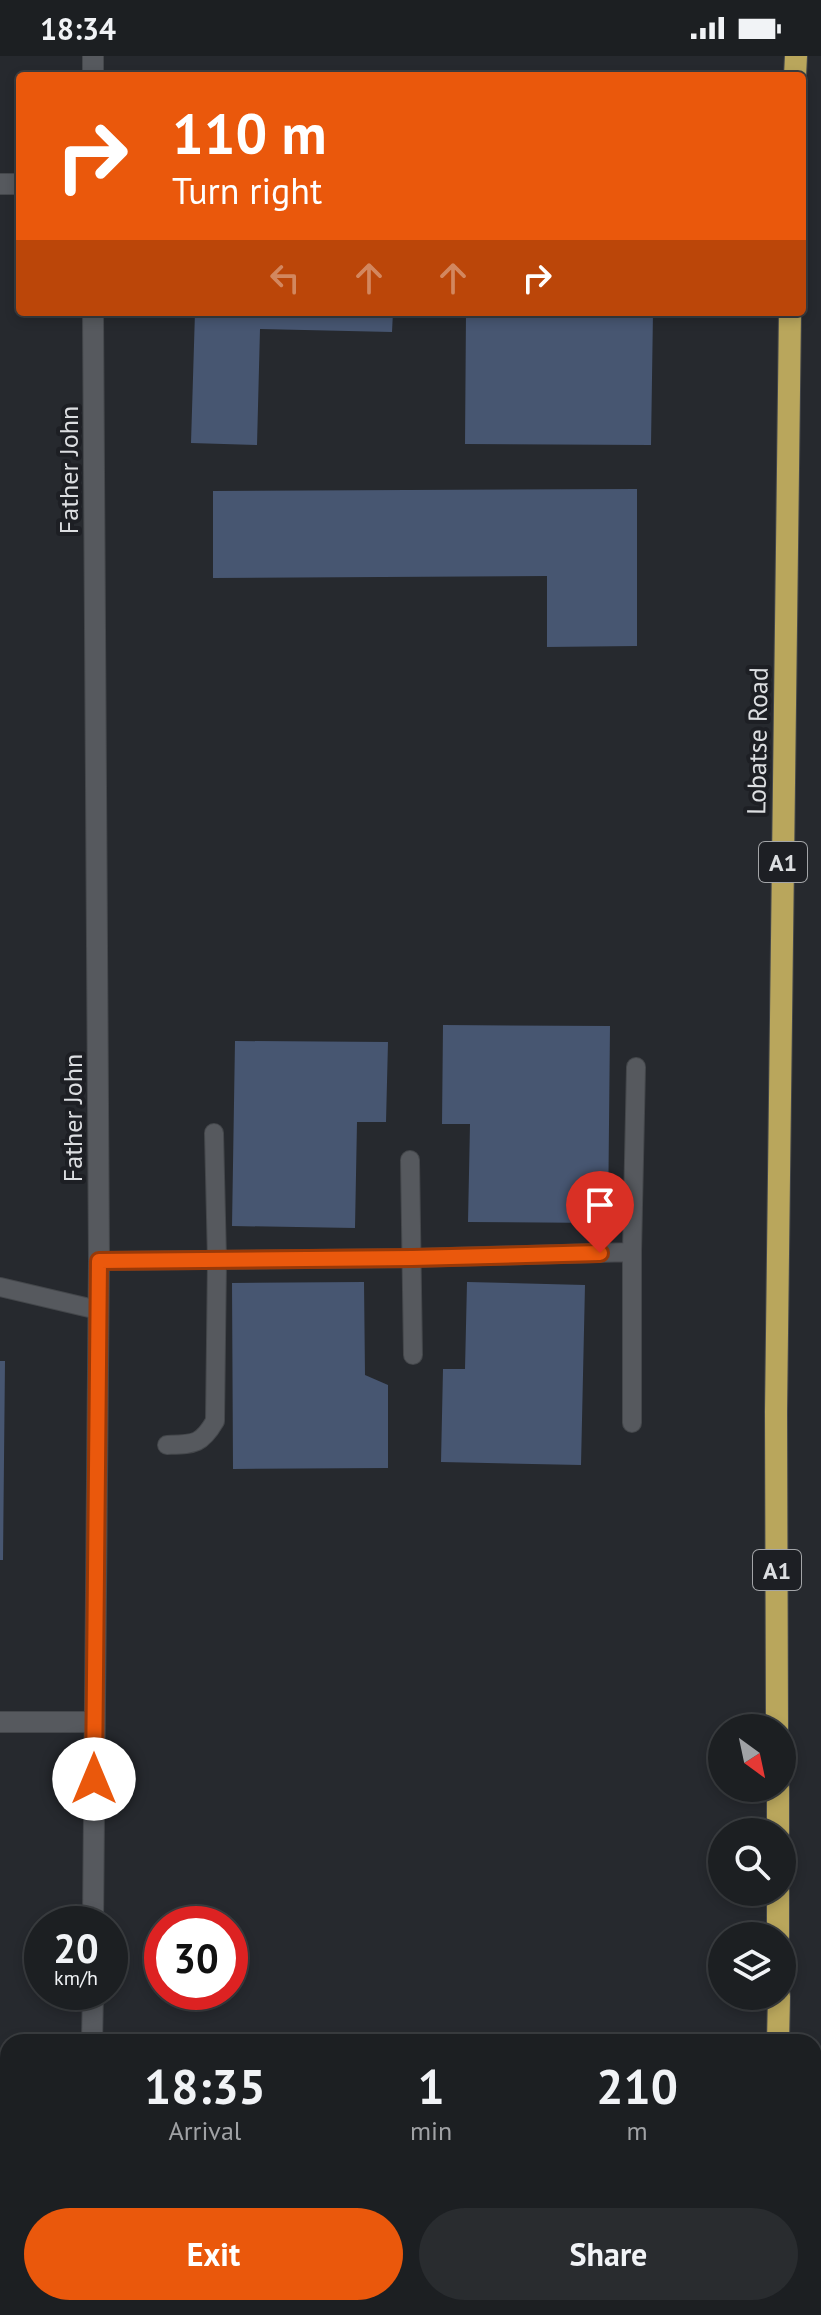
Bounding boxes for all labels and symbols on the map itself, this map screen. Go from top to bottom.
street label: Father John [52,406,85,534]
street label: Lobatse Road [739,667,775,815]
road number: A1 [759,842,807,882]
street label: Father John [56,1054,89,1182]
pin [566,1171,634,1253]
road number: A1 [753,1550,801,1590]
north arrow [708,1714,796,1802]
position arrow [52,1737,136,1821]
speed limit sign: 30 [144,1906,248,2010]

